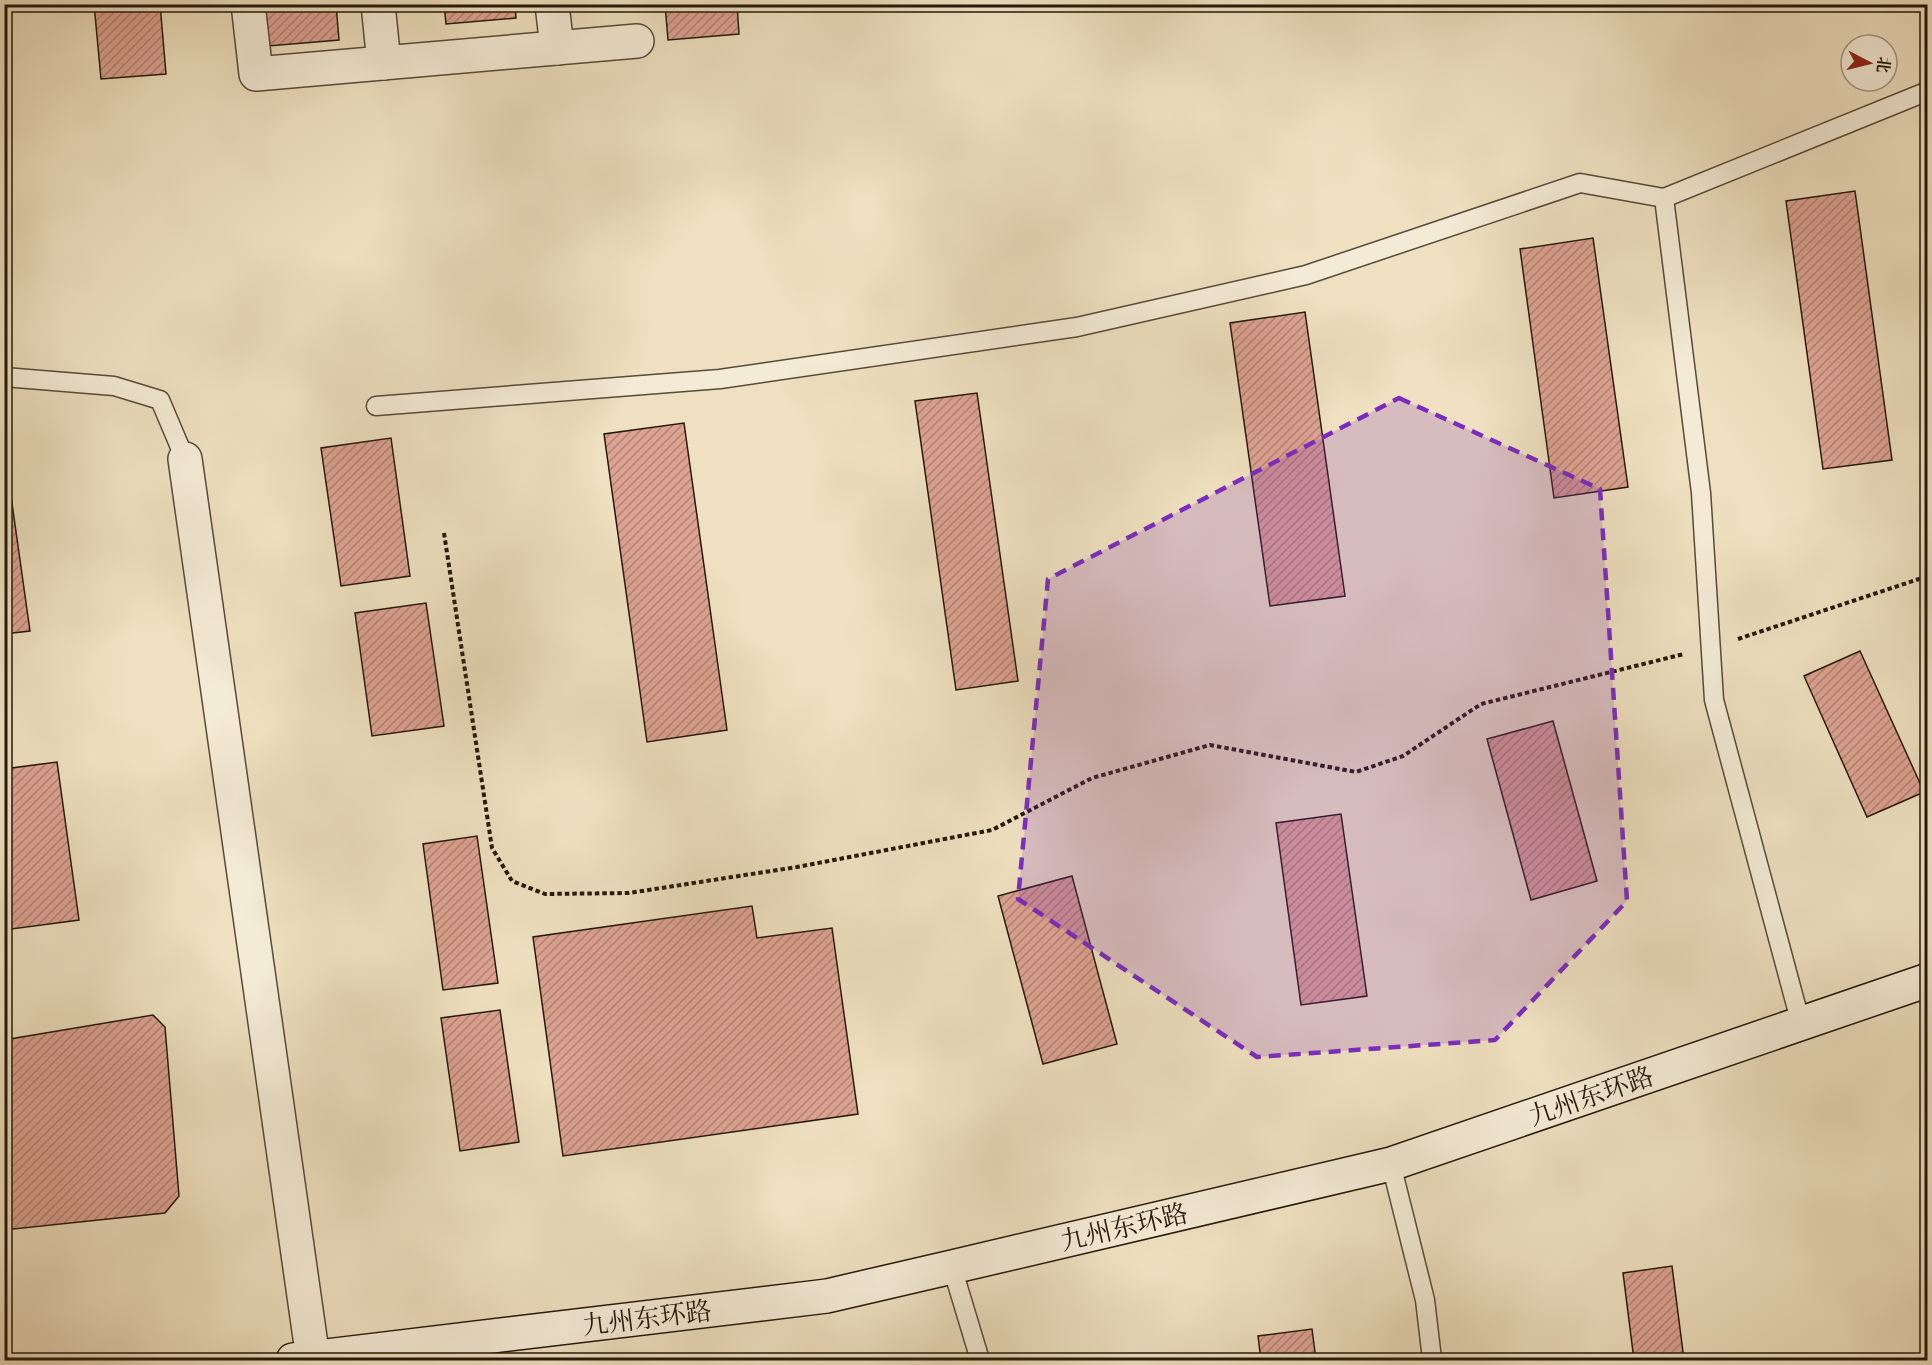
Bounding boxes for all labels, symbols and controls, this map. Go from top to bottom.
north arrow [1839,33,1899,93]
text: 北 [1871,55,1895,74]
street label: 九州东环路 [1524,1059,1658,1134]
street label: 九州东环路 [1057,1196,1191,1259]
street label: 九州东环路 [580,1293,714,1344]

